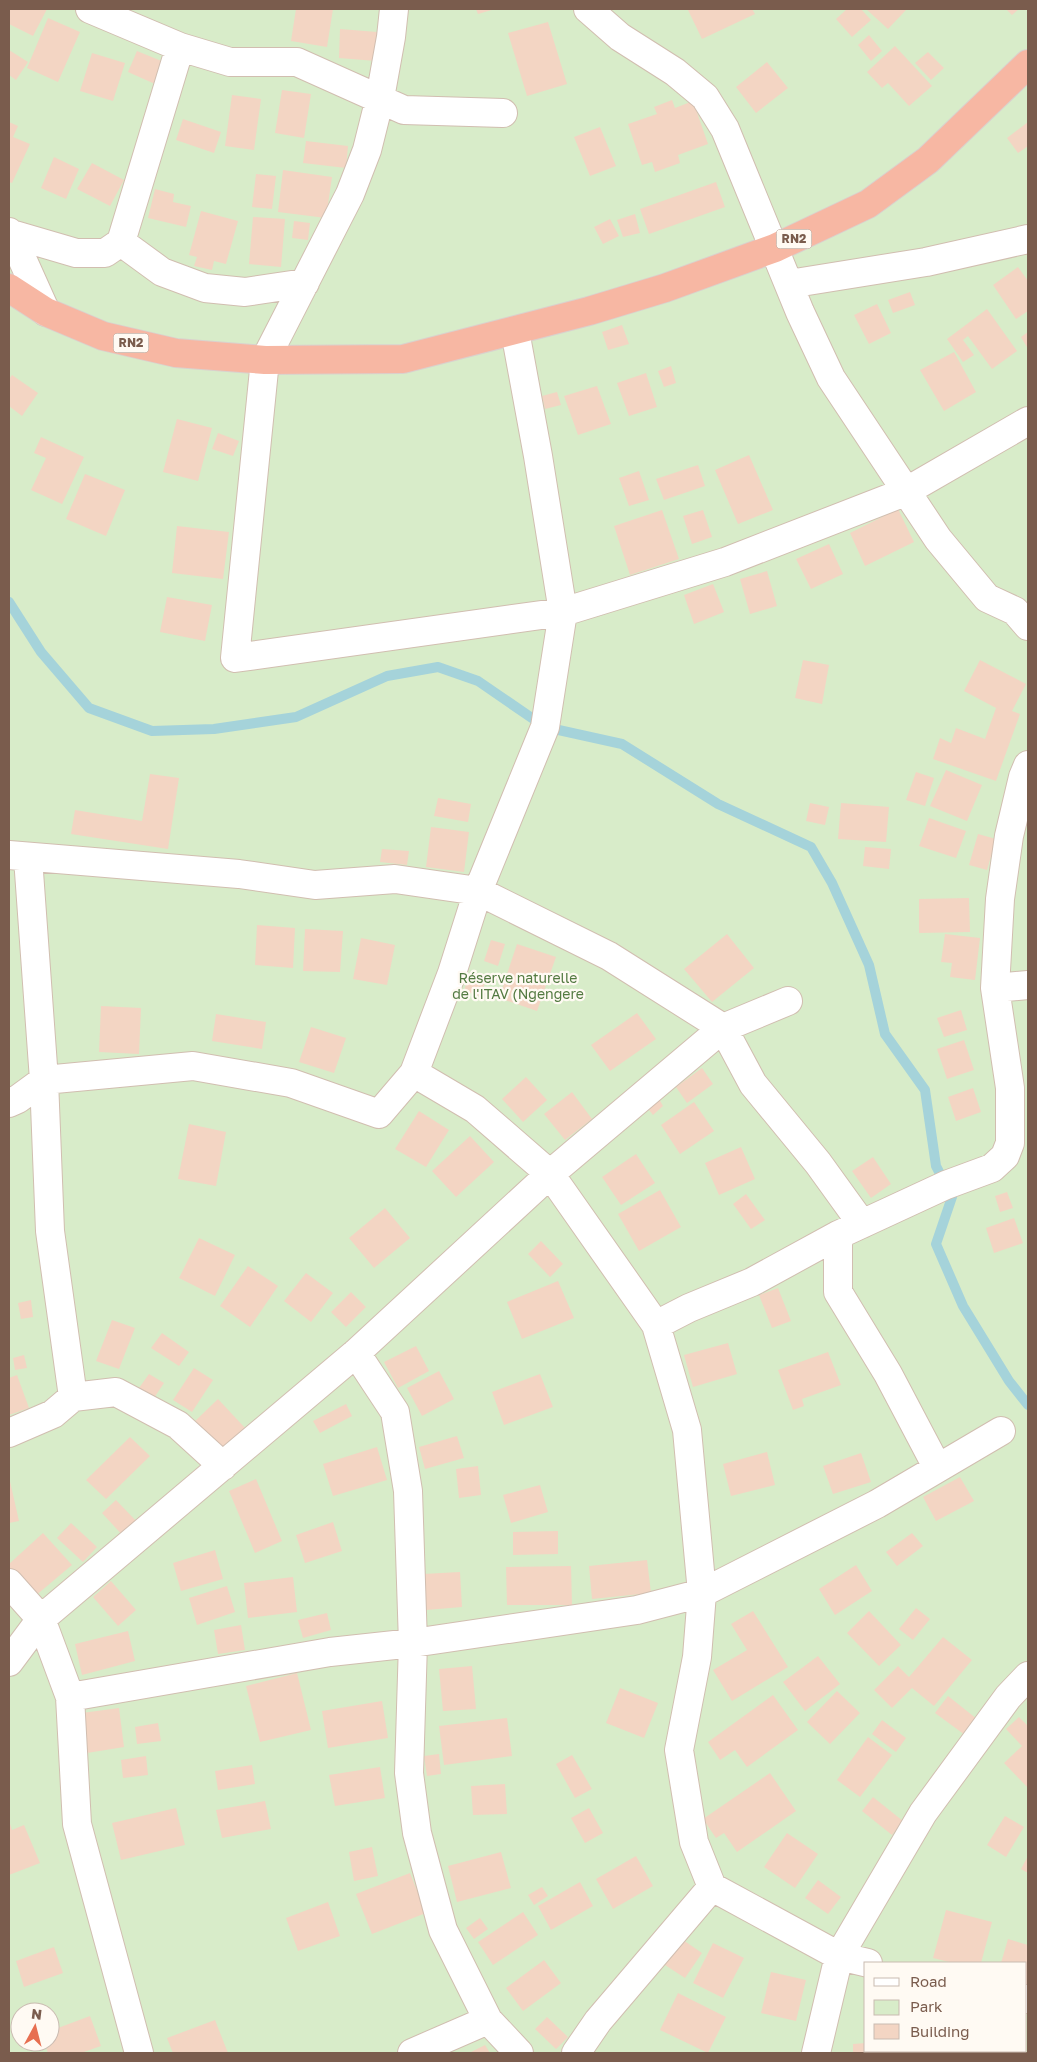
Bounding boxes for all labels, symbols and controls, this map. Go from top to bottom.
road number: RN2 [776,230,812,248]
road number: RN2 [114,333,148,352]
park label: Réserve naturelle de l'ITAV (Ngengere [452,969,584,1002]
legend [864,1962,1027,2052]
text: Road [910,1972,947,1990]
text: Park [910,1997,943,2015]
north arrow [10,2002,60,2052]
text: N [30,2005,43,2023]
text: Building [910,2022,970,2040]

